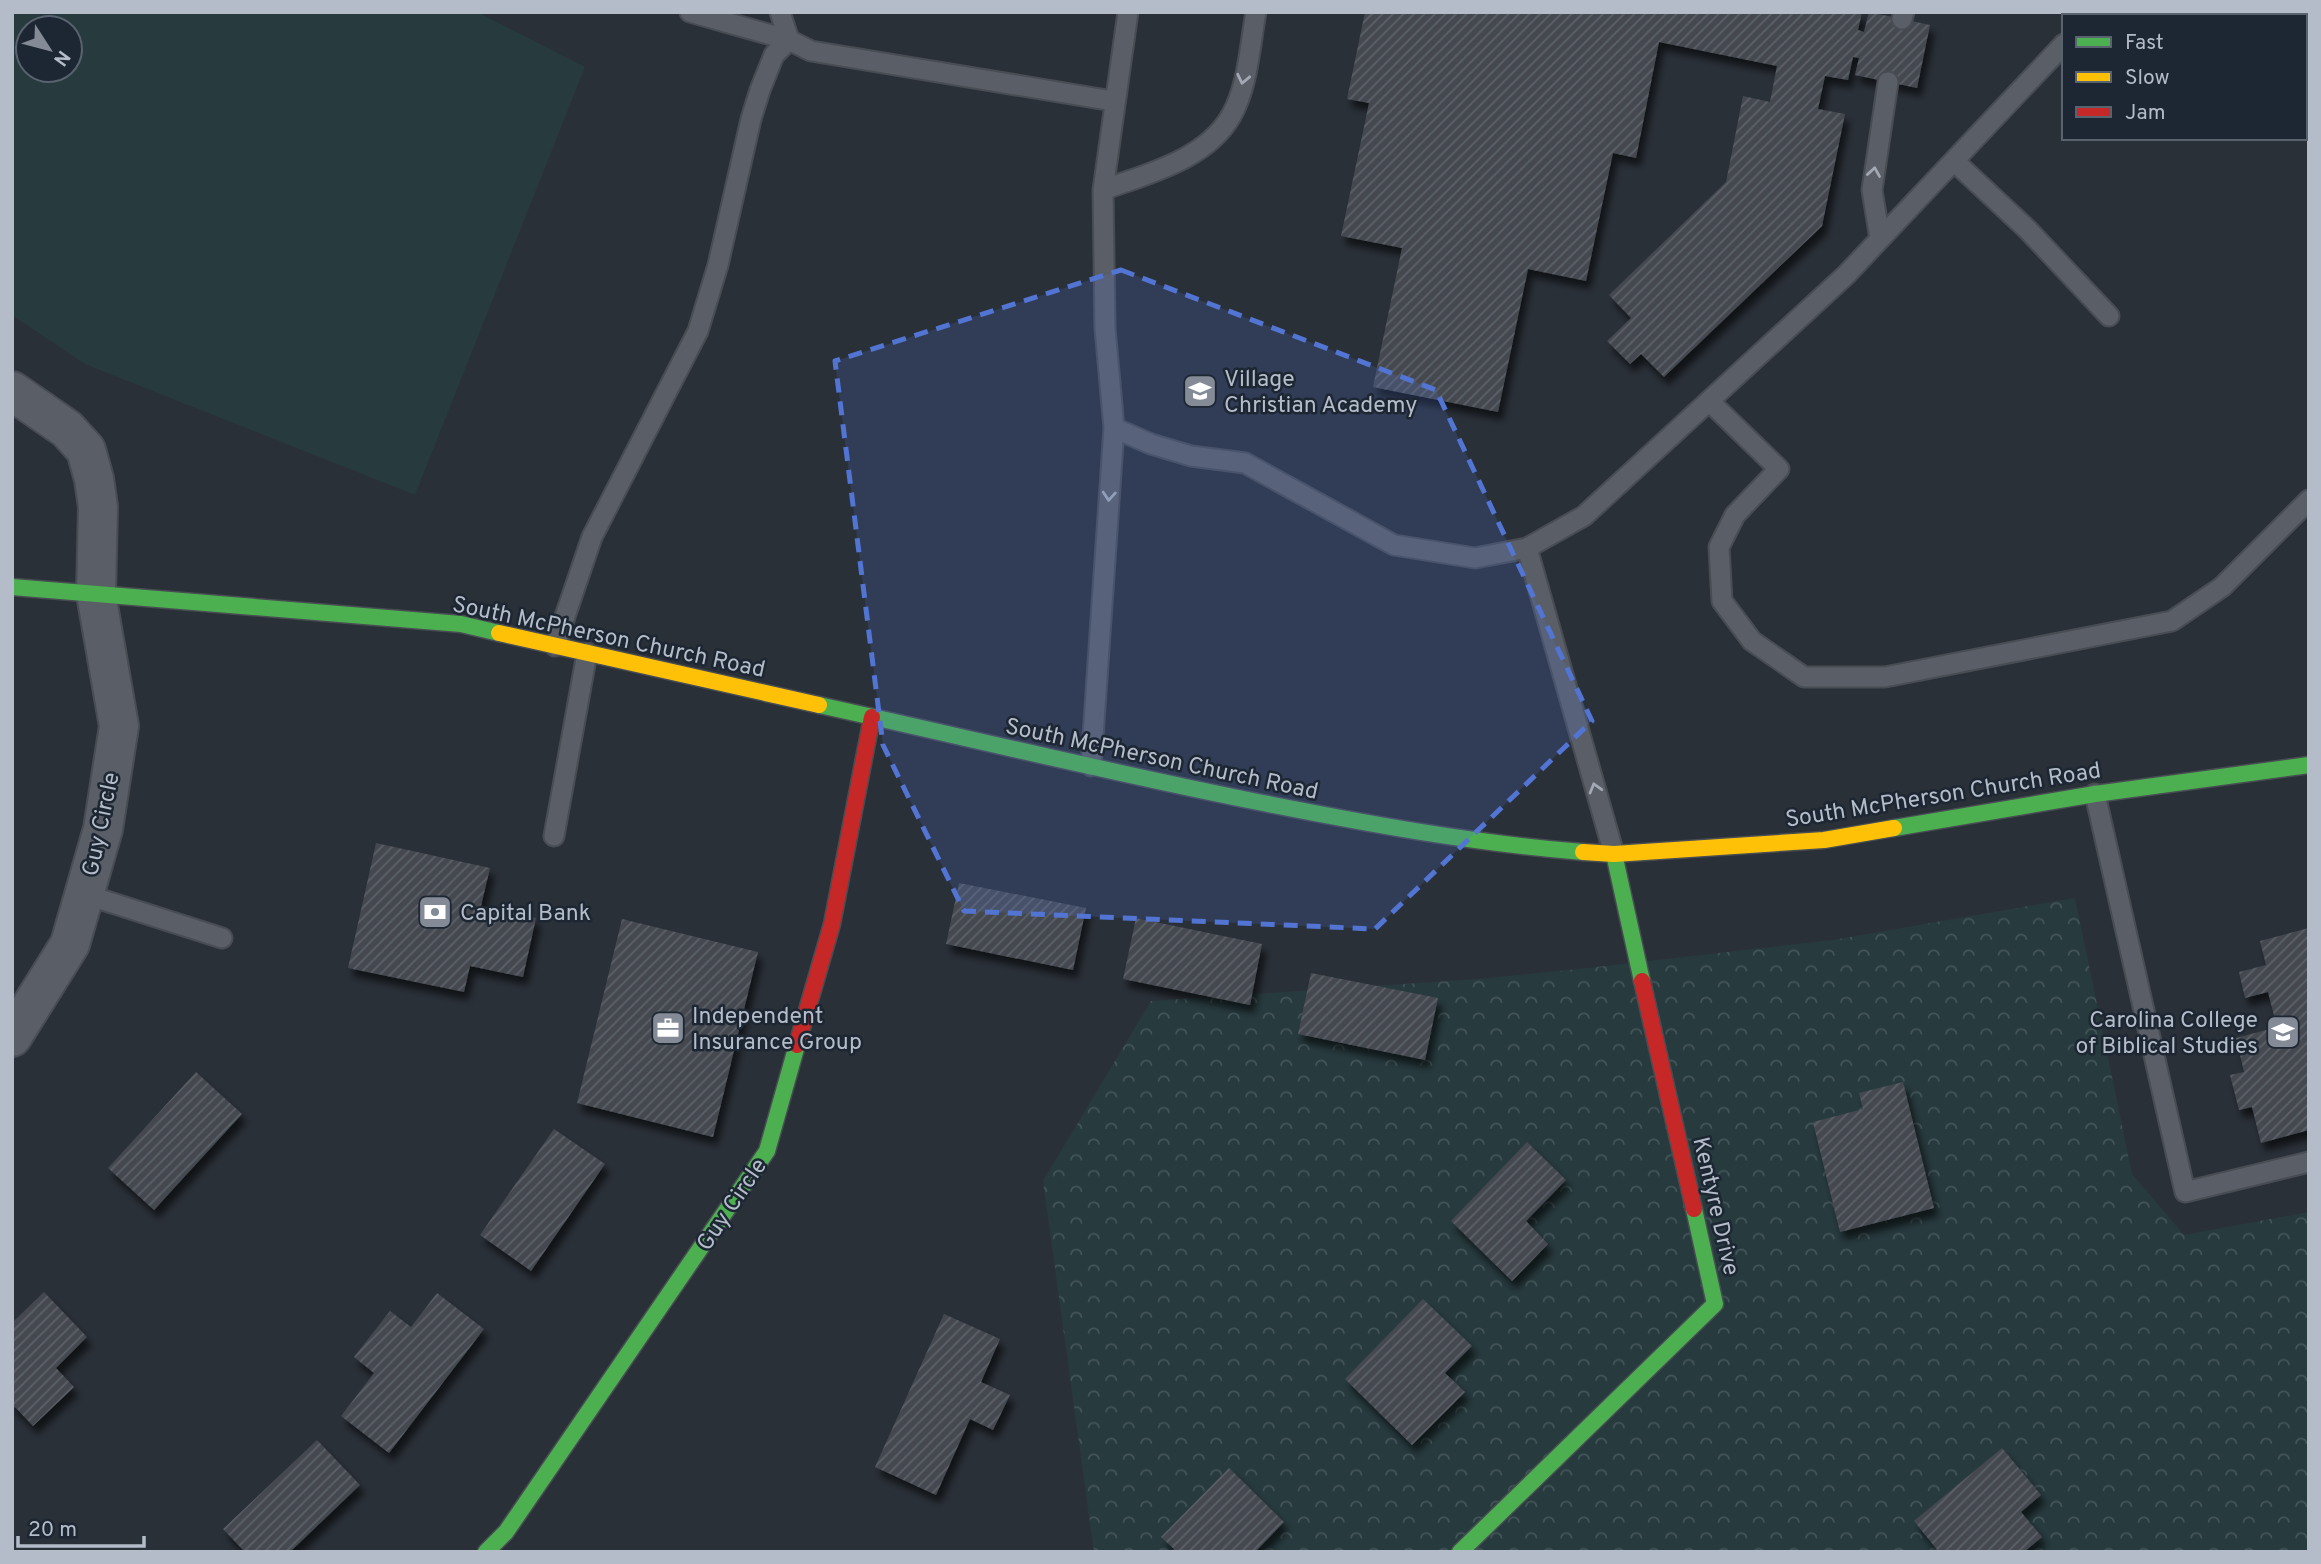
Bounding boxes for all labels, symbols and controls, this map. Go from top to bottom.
north arrow [14,14,84,84]
legend [2062,14,2307,140]
text: Fast [2125,30,2164,57]
text: N [47,45,75,70]
text: Slow [2125,65,2170,92]
one-way arrow [1236,73,1251,85]
text: Jam [2125,100,2166,127]
one-way arrow [1867,166,1882,178]
place label: Village Christian Academy [1224,366,1418,421]
school or university icon: Village Christian Academy [1181,372,1219,410]
one-way arrow [1102,491,1117,502]
street label: South McPherson Church Road [449,591,767,686]
street label: South McPherson Church Road [1002,713,1320,808]
street label: South McPherson Church Road [1784,757,2103,836]
street label: Guy Circle [77,770,128,879]
one-way arrow [1589,783,1604,795]
bank icon: Capital Bank [416,893,454,931]
place label: Capital Bank [460,900,591,929]
place label: Independent Insurance Group [692,1003,862,1058]
place label: Carolina College of Biblical Studies [2076,1007,2258,1062]
office icon: Independent Insurance Group [649,1009,687,1047]
school or university icon: Carolina College of Biblical Studies [2264,1013,2302,1051]
street label: Kentyre Drive [1685,1135,1745,1279]
street label: Guy Circle [692,1154,775,1257]
scale bar [18,1504,144,1548]
text: 20 m [28,1517,77,1544]

